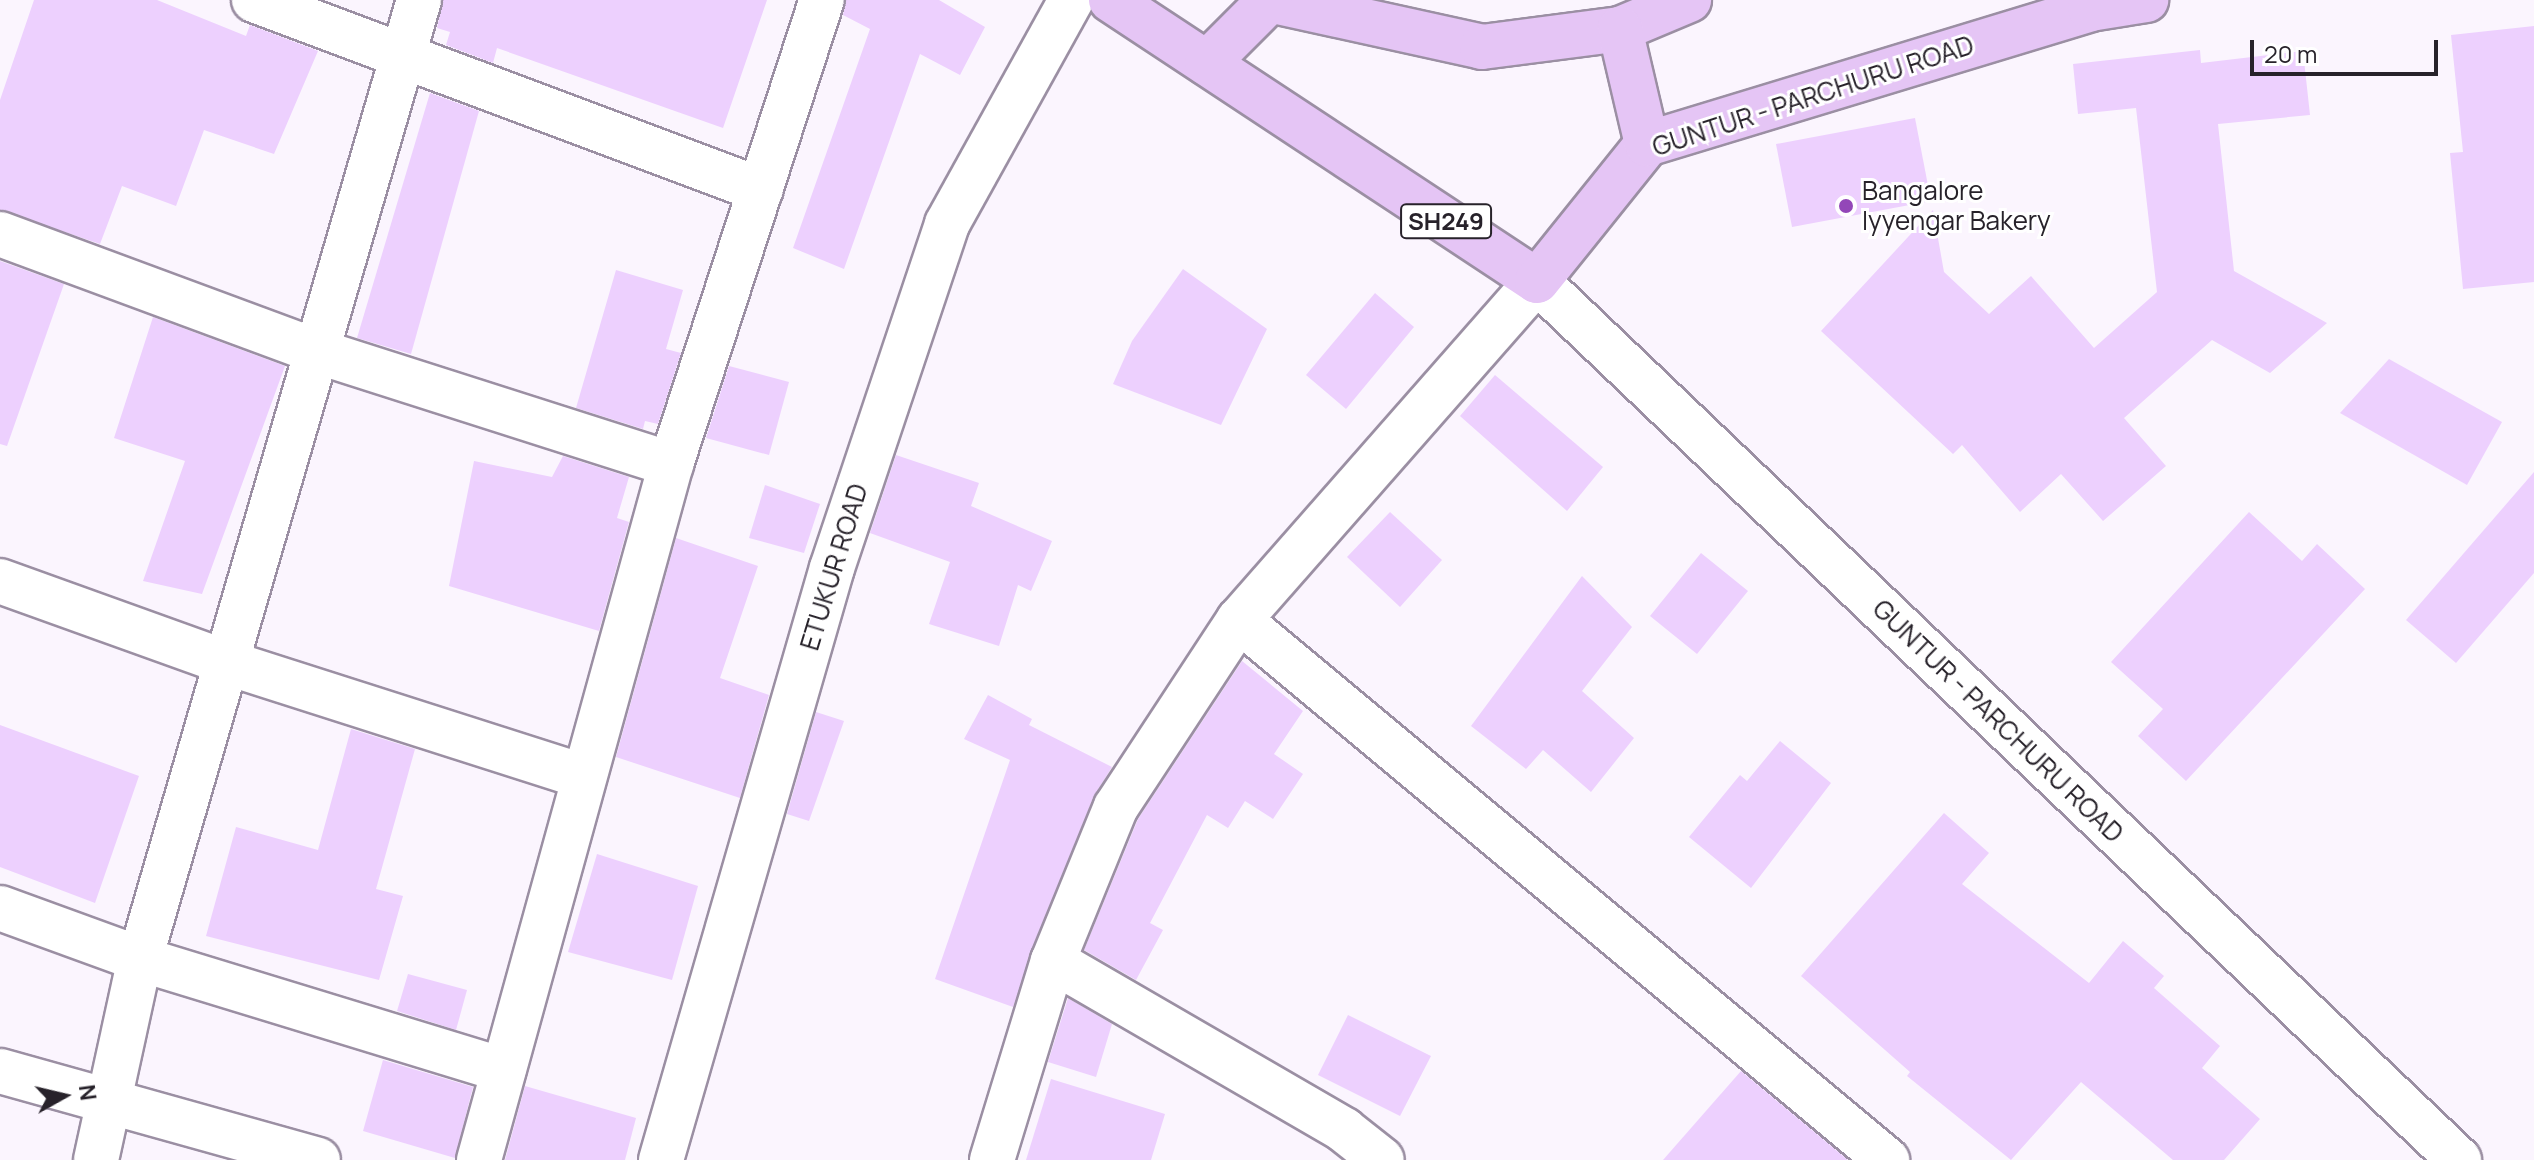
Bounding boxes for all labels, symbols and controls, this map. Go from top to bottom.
scale bar [2254,24,2442,74]
street label: GUNTUR - PARCHURU ROAD [1648,29,1978,163]
text: 20 m [2264,37,2317,70]
place label: Bangalore Iyyengar Bakery [1862,175,2051,236]
marker: Bangalore Iyyengar Bakery [1837,197,1855,215]
road number: SH249 [1400,201,1492,241]
street label: ETUKUR ROAD [794,480,874,654]
street label: GUNTUR - PARCHURU ROAD [1866,593,2130,849]
north arrow [24,1056,104,1136]
text: N [72,1083,104,1103]

